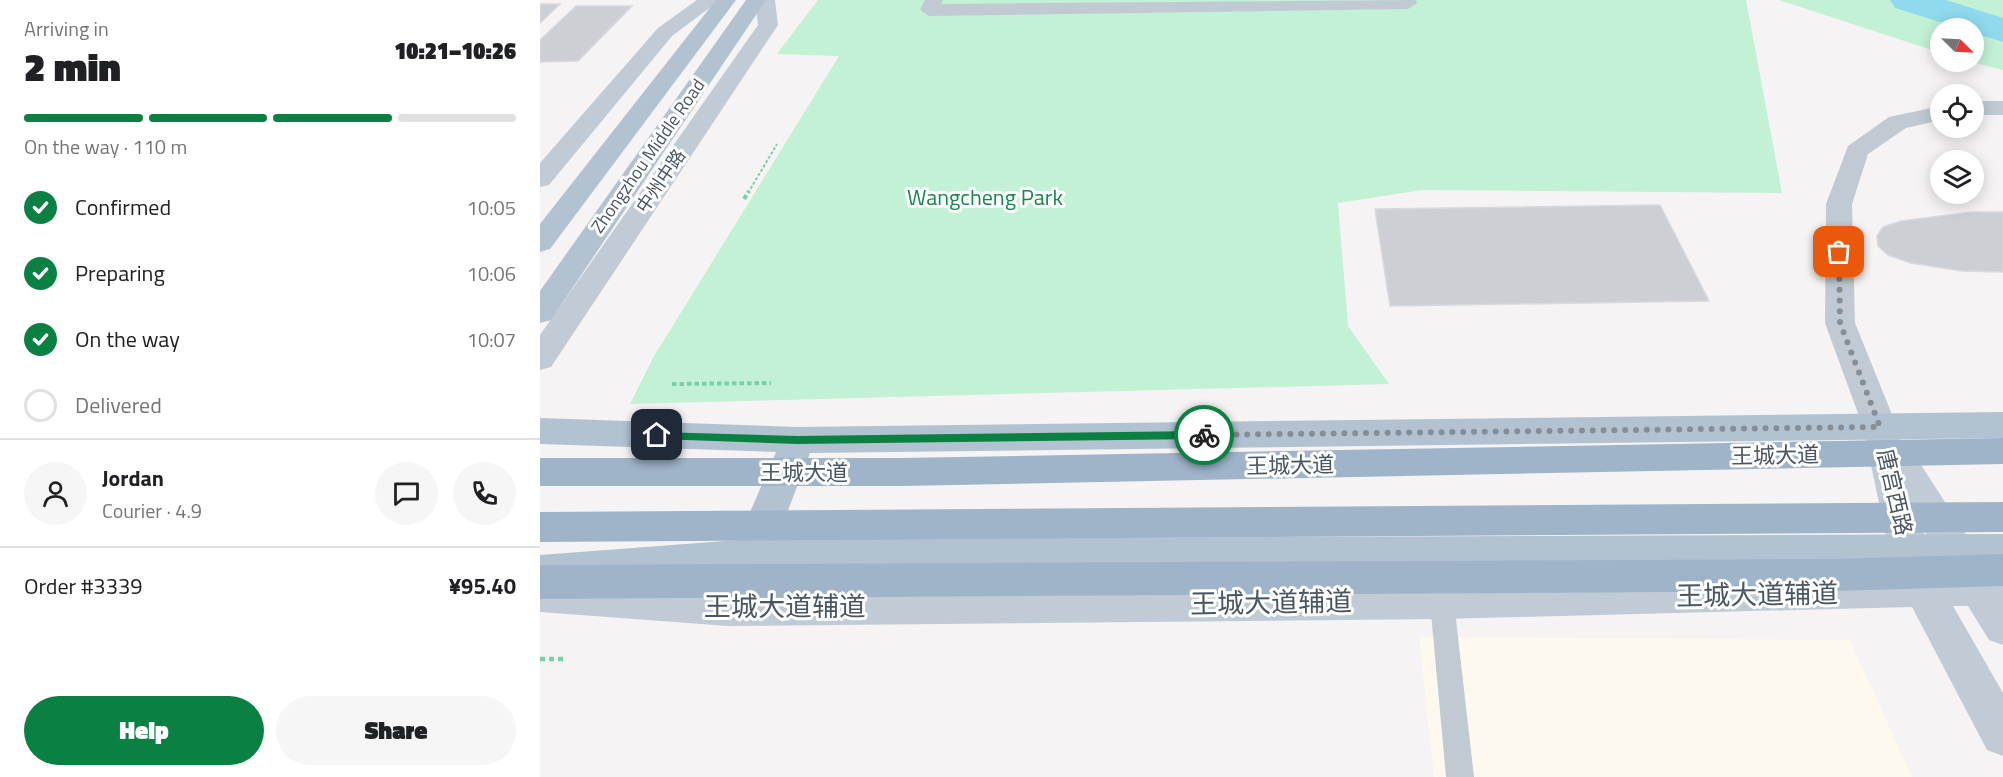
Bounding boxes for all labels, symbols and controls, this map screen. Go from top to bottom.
text: Arriving in [24,13,109,44]
north arrow [1930,18,1984,72]
map controls [1930,18,1984,204]
text: 10:21–10:26 [394,34,516,68]
text: 2 min [24,37,121,96]
street label: Zhongzhou Middle Road [584,73,711,238]
button: locate [1930,84,1984,138]
text: On the way · 110 m [24,131,187,162]
street label: 中州中路 [629,143,692,218]
button: layers [1930,150,1984,204]
park label: Wangcheng Park [907,180,1063,214]
text: Confirmed [75,190,171,224]
icon: check [24,191,57,224]
text: 10:05 [467,192,516,223]
pin [1813,226,1864,277]
icon: bag [1822,235,1855,268]
text: Preparing [75,256,165,290]
icon: check [24,257,57,290]
text: 10:06 [467,258,516,289]
text: On the way [75,322,180,356]
icon: check [24,323,57,356]
text: 10:07 [467,324,516,355]
text: Delivered [75,388,162,422]
courier [1174,405,1234,465]
pin [631,409,682,460]
icon: home [640,418,673,451]
icon: bike [1188,419,1221,452]
street label: 王城大道 [1731,437,1819,473]
street label: 唐宫西路 [1869,445,1921,539]
street label: 王城大道 [1246,447,1334,483]
street label: 王城大道 [760,455,848,489]
text: Jordan [102,461,164,495]
button: person [24,462,87,525]
button: chat [375,462,438,525]
button: phone [453,462,516,525]
text: Courier · 4.9 [102,495,202,526]
text: Order #3339 [24,569,143,603]
text: ¥95.40 [449,569,516,603]
street label: 王城大道辅道 [1676,572,1838,615]
street label: 王城大道辅道 [1190,580,1352,623]
street label: 王城大道辅道 [704,585,866,626]
button: Help [24,696,264,765]
button: Share [276,696,516,765]

